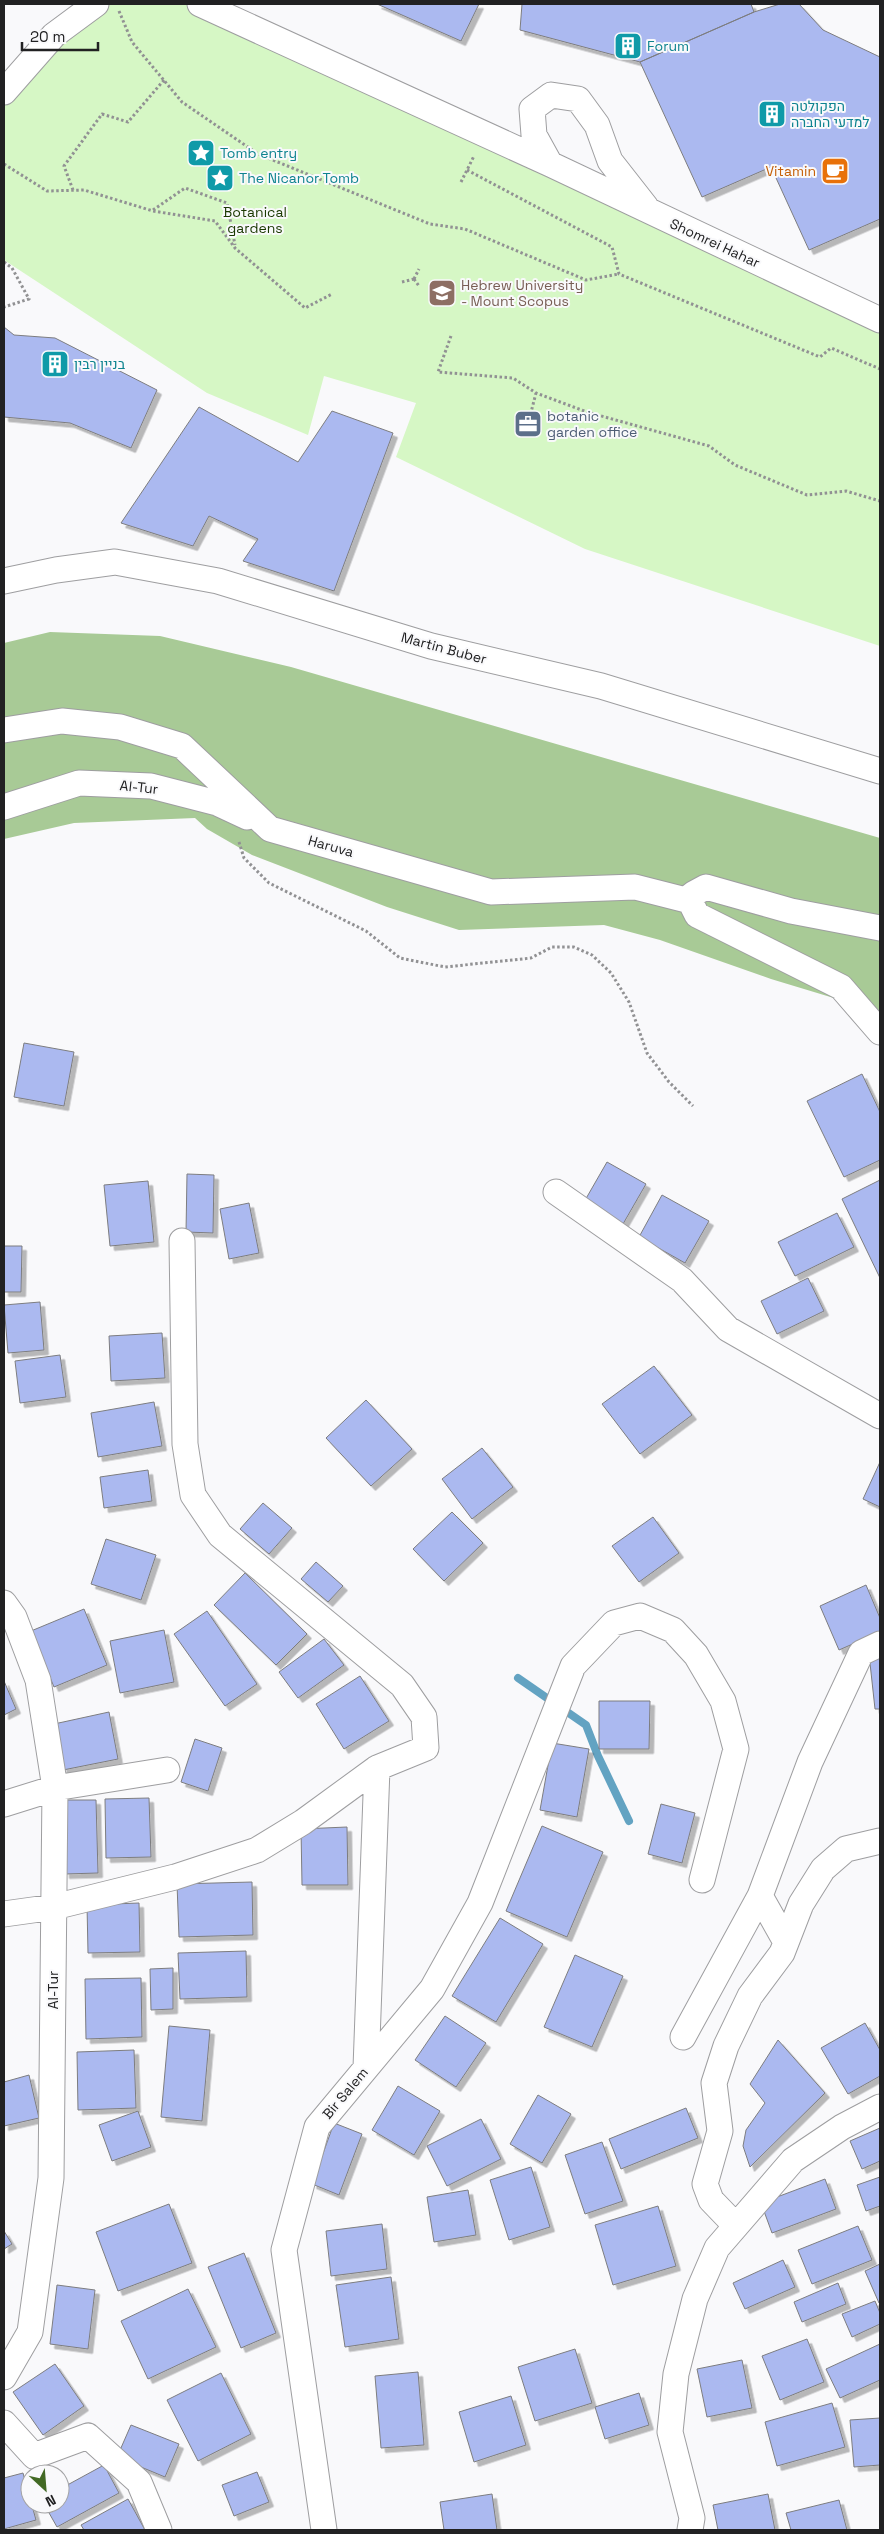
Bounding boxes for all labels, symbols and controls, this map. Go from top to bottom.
scale bar [22,20,99,52]
text: 20 m [30,27,65,46]
building icon: Forum [613,31,643,61]
place label: Forum [647,37,689,55]
place label: הפקולטה למדעי החברה [791,97,870,131]
building icon: הפקולטה למדעי החברה [757,99,787,129]
place icon: Tomb entry [186,138,216,168]
place label: Tomb entry [220,144,297,162]
cafe icon: Vitamin [820,156,850,186]
place label: Vitamin [765,162,816,180]
place icon: The Nicanor Tomb [205,163,235,193]
place label: The Nicanor Tomb [239,169,359,187]
park label: Botanical gardens [223,203,287,237]
street label: Shomrei Hahar [667,214,763,272]
place label: Hebrew University - Mount Scopus [461,276,583,310]
school or university icon: Hebrew University - Mount Scopus [427,278,457,308]
building icon: בניין רבין [40,349,70,379]
place label: בניין רבין [74,355,126,373]
place label: botanic garden office [547,407,637,441]
office icon: botanic garden office [513,409,543,439]
street label: Martin Buber [399,628,489,668]
street label: Al-Tur [119,776,159,798]
street label: Haruva [306,831,356,861]
street label: Al-Tur [44,1971,62,2009]
street label: Bir Salem [318,2063,372,2123]
north arrow [20,2464,70,2514]
text: N [43,2491,59,2511]

